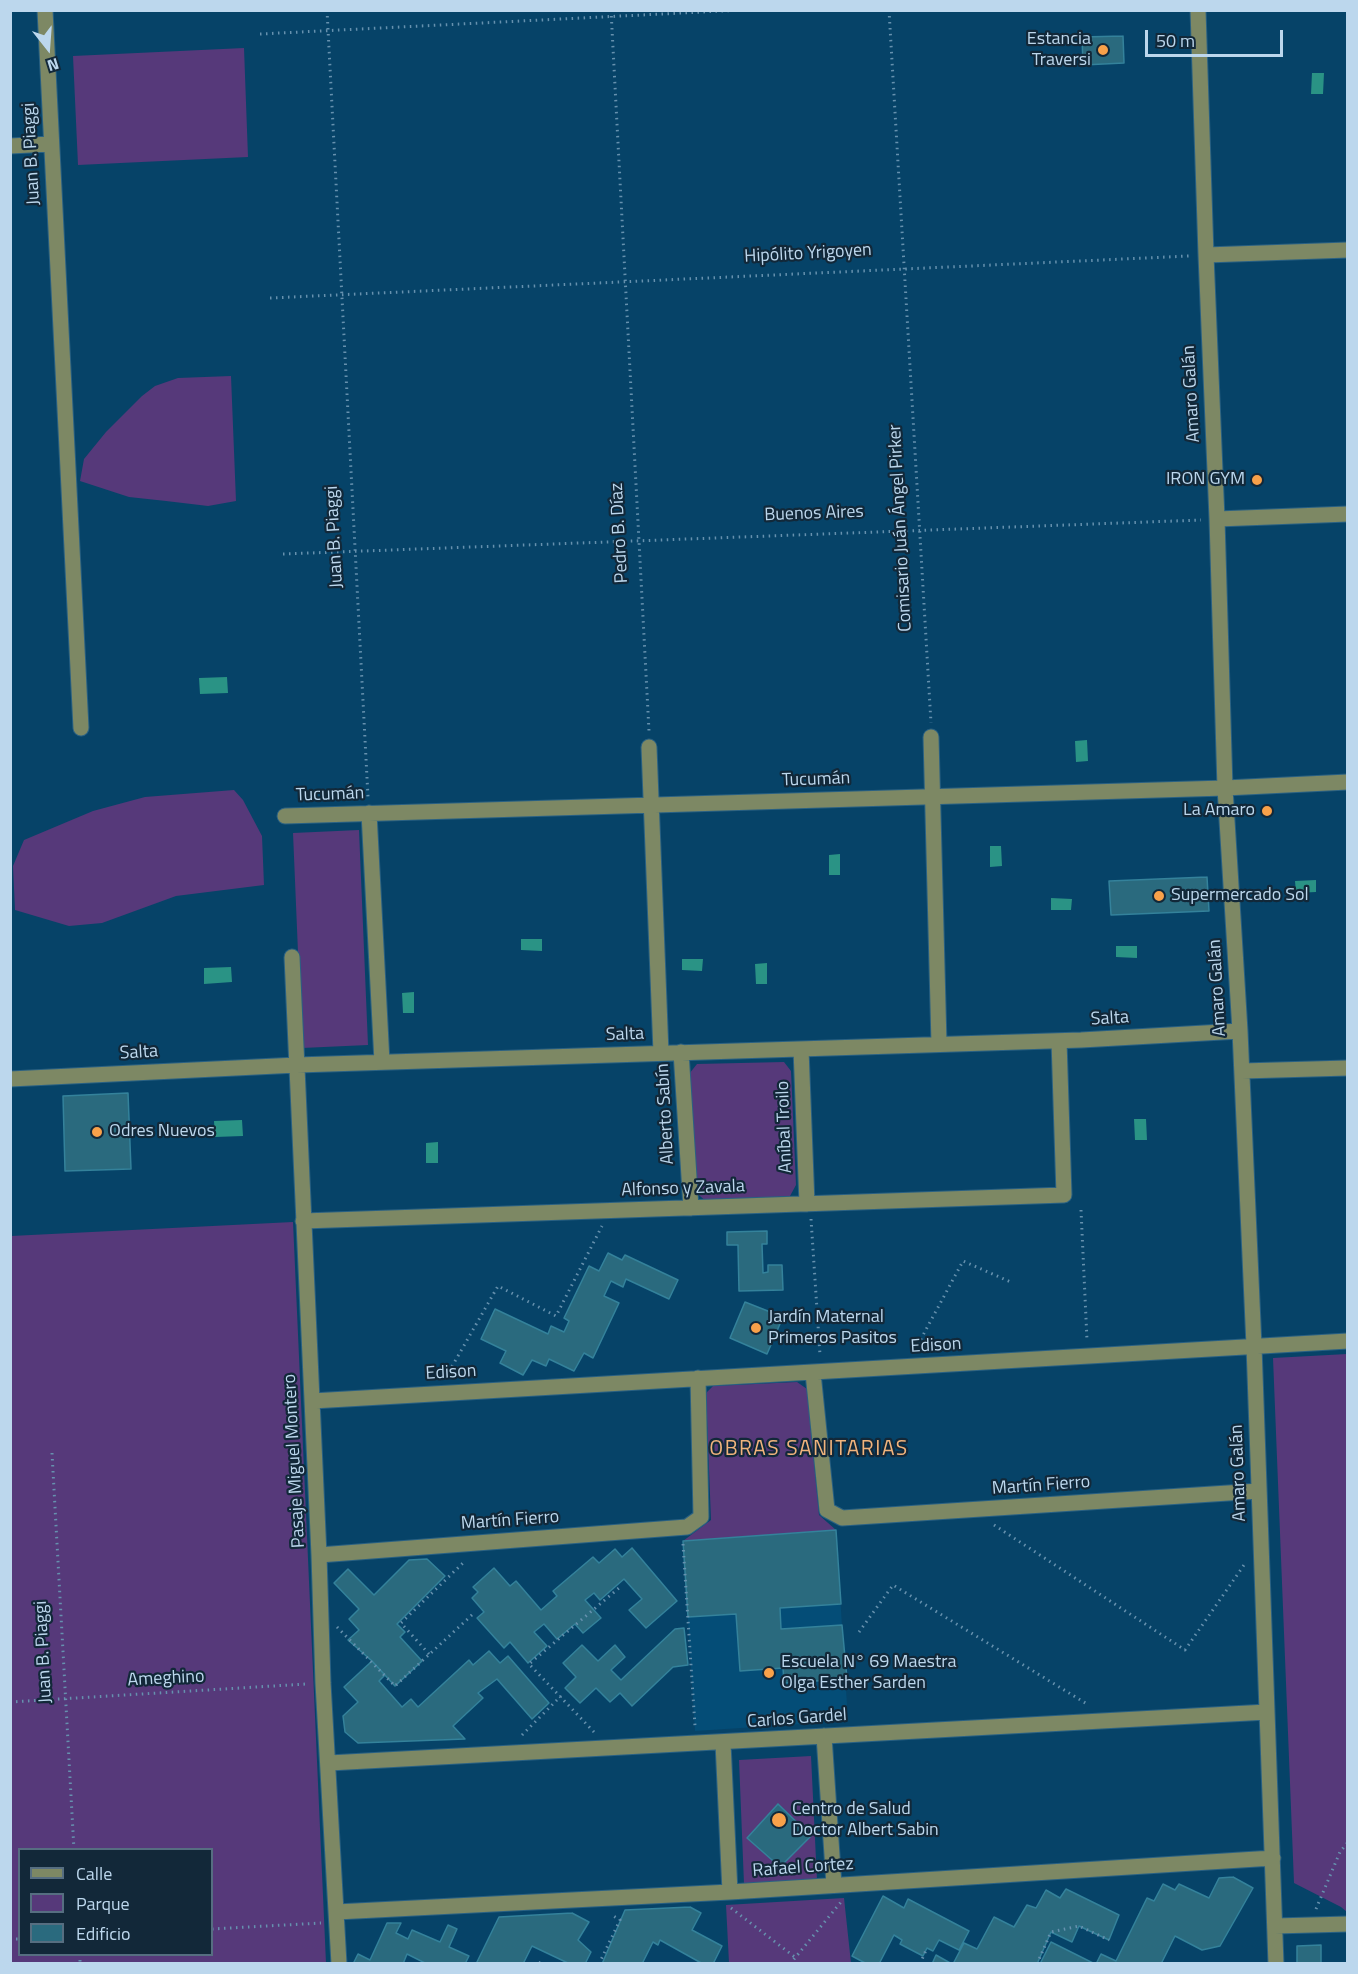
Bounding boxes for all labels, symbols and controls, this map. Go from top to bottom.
north arrow [18,18,78,78]
scale bar [1148,18,1286,56]
text: 50 m [1156,27,1195,54]
place label: Estancia Traversi [1027,29,1091,72]
marker: Estancia Traversi [1096,43,1110,57]
text: N [44,52,62,78]
street label: Juan B. Piaggi [19,102,45,206]
street label: Hipólito Yrigoyen [744,240,872,268]
street label: Amaro Galán [1179,345,1205,443]
street label: Comisario Juán Ángel Pirker [885,424,917,632]
place label: IRON GYM [1166,469,1245,491]
marker: IRON GYM [1250,473,1264,487]
street label: Pedro B. Díaz [607,482,633,584]
street label: Juan B. Piaggi [322,485,348,589]
street label: Buenos Aires [764,501,864,527]
street label: Tucumán [781,768,851,792]
street label: Tucumán [295,783,365,807]
place label: La Amaro [1183,800,1255,822]
marker: La Amaro [1260,804,1274,818]
place label: Supermercado Sol [1171,885,1309,907]
marker: Supermercado Sol [1152,889,1166,903]
street label: Amaro Galán [1205,939,1231,1037]
street label: Salta [1090,1007,1130,1031]
street label: Salta [606,1024,644,1046]
street label: Salta [119,1041,159,1065]
street label: Alberto Sabín [653,1063,679,1165]
street label: Aníbal Troilo [773,1081,797,1173]
place label: Odres Nuevos [109,1121,215,1143]
marker: Odres Nuevos [90,1125,104,1139]
street label: Alfonso y Zavala [621,1176,745,1202]
place label: Jardín Maternal Primeros Pasitos [768,1307,897,1350]
marker: Jardín Maternal Primeros Pasitos [749,1321,763,1335]
street label: Edison [910,1334,962,1358]
street label: Edison [425,1361,477,1385]
street label: Pasaje Miguel Montero [280,1373,310,1549]
street label: Amaro Galán [1227,1424,1251,1522]
district label: OBRAS SANITARIAS [709,1437,909,1463]
street label: Martín Fierro [991,1472,1091,1500]
street label: Martín Fierro [460,1507,560,1535]
street label: Juan B. Piaggi [31,1600,57,1704]
place label: Escuela N° 69 Maestra Olga Esther Sarden [781,1652,956,1694]
street label: Ameghino [127,1666,205,1692]
marker: Escuela N° 69 Maestra Olga Esther Sarden [762,1666,776,1680]
street label: Carlos Gardel [746,1705,848,1733]
place label: Centro de Salud Doctor Albert Sabin [792,1799,939,1842]
marker: Centro de Salud Doctor Albert Sabin [770,1811,788,1829]
legend [18,1848,213,1956]
street label: Rafael Cortez [752,1854,854,1882]
text: Calle [76,1860,112,1887]
text: Parque [76,1890,130,1917]
text: Edificio [76,1920,130,1947]

